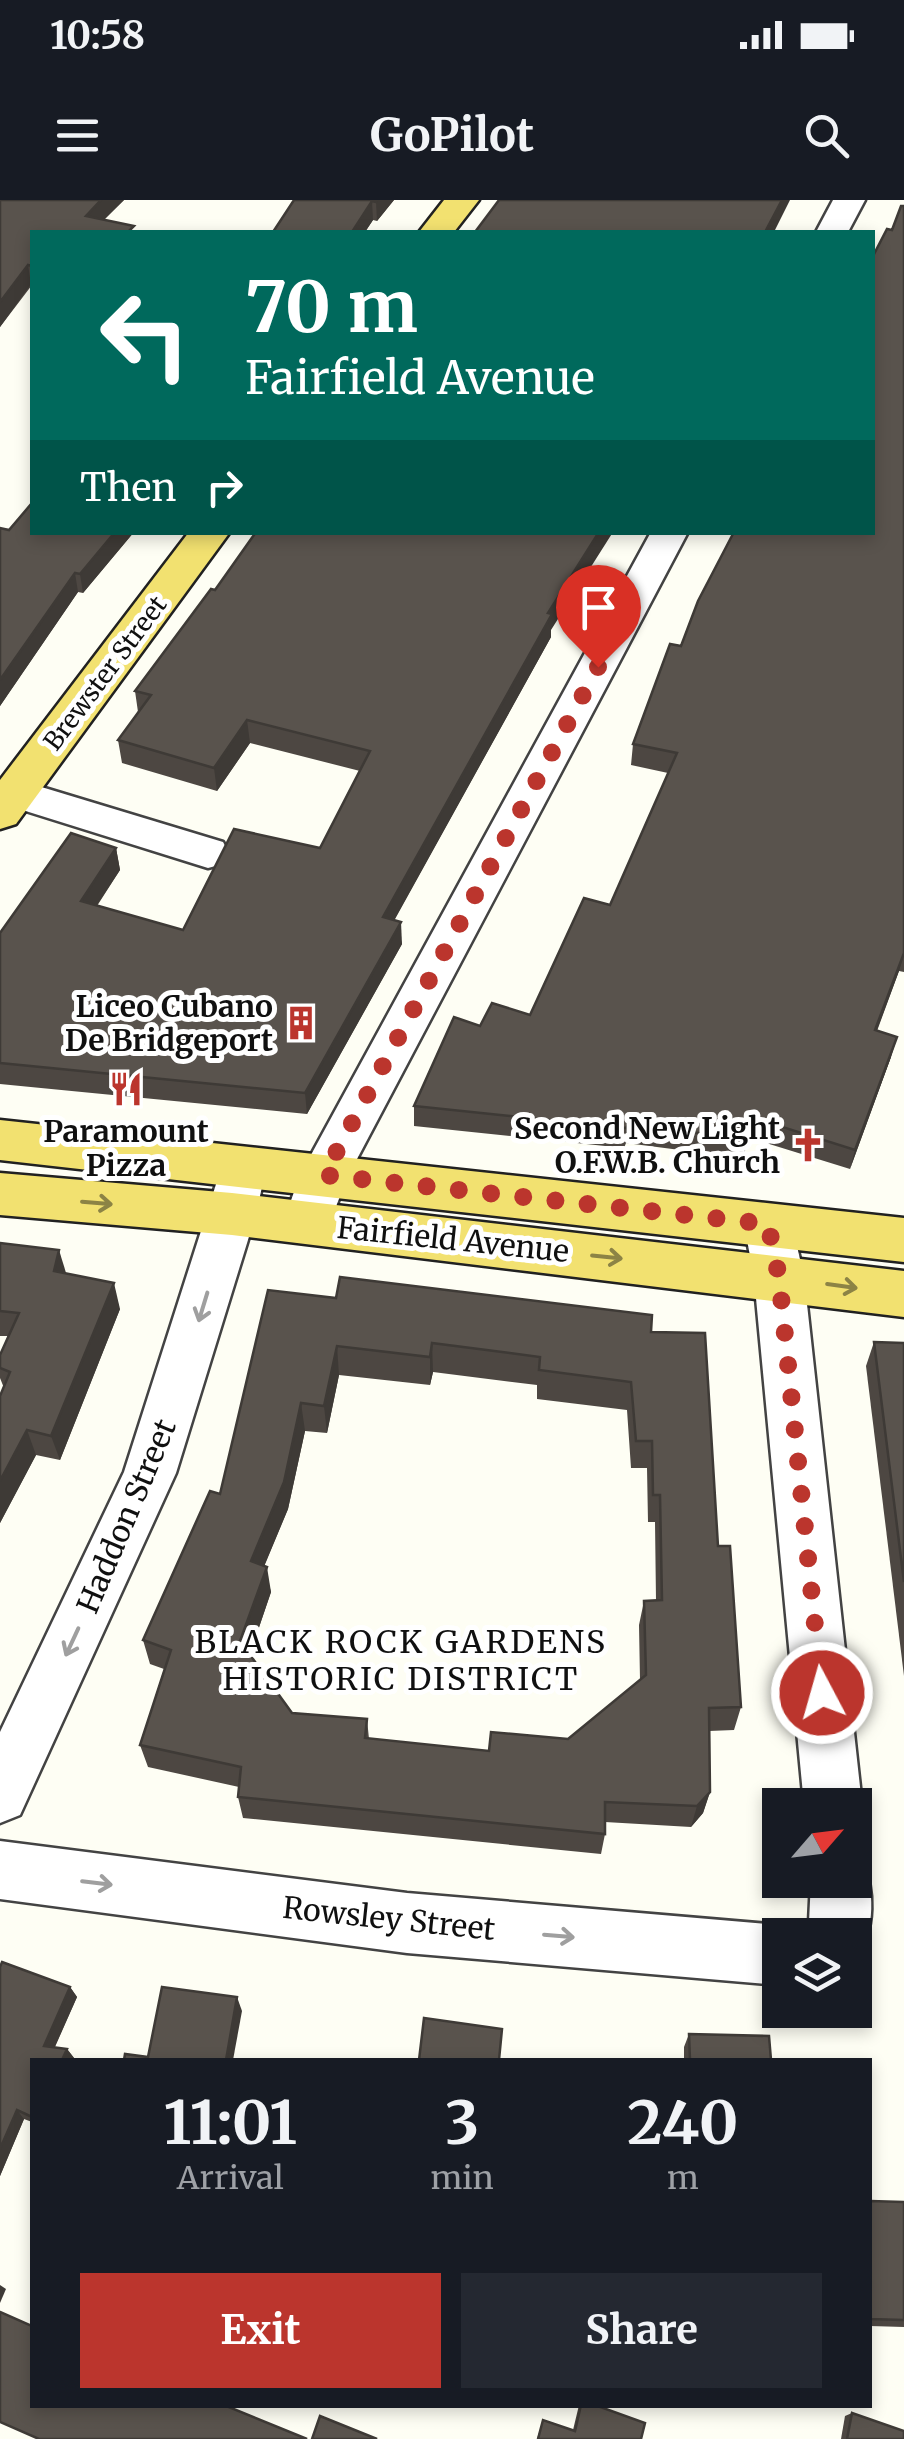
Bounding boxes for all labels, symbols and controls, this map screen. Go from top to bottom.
text: 10:58 [50,12,145,59]
text: GoPilot [370,107,534,163]
icon: menu [50,108,105,163]
icon: search [799,108,854,163]
text: 70 m [245,263,418,351]
icon: left [80,270,210,400]
text: Fairfield Avenue [245,350,595,406]
icon: right [197,460,252,515]
text: Then [80,464,177,511]
pin [556,565,641,668]
icon: arrive [571,580,626,635]
street label: Brewster Street [37,589,174,757]
place label: Liceo Cubano De Bridgeport [65,987,273,1059]
building icon: Liceo Cubano De Bridgeport [282,1004,320,1042]
restaurant icon: Paramount Pizza [107,1070,145,1108]
place label: Second New Light O.F.W.B. Church [514,1109,780,1181]
place label: Paramount Pizza [43,1112,209,1184]
church icon: Second New Light O.F.W.B. Church [789,1126,827,1164]
one-way arrow [81,1193,113,1212]
street label: Fairfield Avenue [335,1208,571,1270]
one-way arrow [590,1248,623,1267]
one-way arrow [825,1277,857,1295]
one-way arrow [192,1291,210,1323]
street label: Haddon Street [68,1413,184,1619]
district label: BLACK ROCK GARDENS HISTORIC DISTRICT [195,1622,607,1699]
one-way arrow [61,1626,80,1656]
position arrow [770,1641,874,1745]
north arrow [762,1788,872,1898]
map controls [762,1788,872,2028]
one-way arrow [80,1874,112,1892]
street label: Rowsley Street [281,1888,497,1948]
button: layers [762,1918,872,2028]
one-way arrow [542,1926,574,1945]
text: 11:01 [163,2085,297,2160]
text: 3 [445,2085,479,2160]
text: 240 [627,2085,738,2160]
text: Arrival [177,2158,284,2198]
text: min [430,2158,494,2198]
text: m [667,2158,699,2198]
button: Exit [80,2273,441,2388]
button: Share [461,2273,822,2388]

